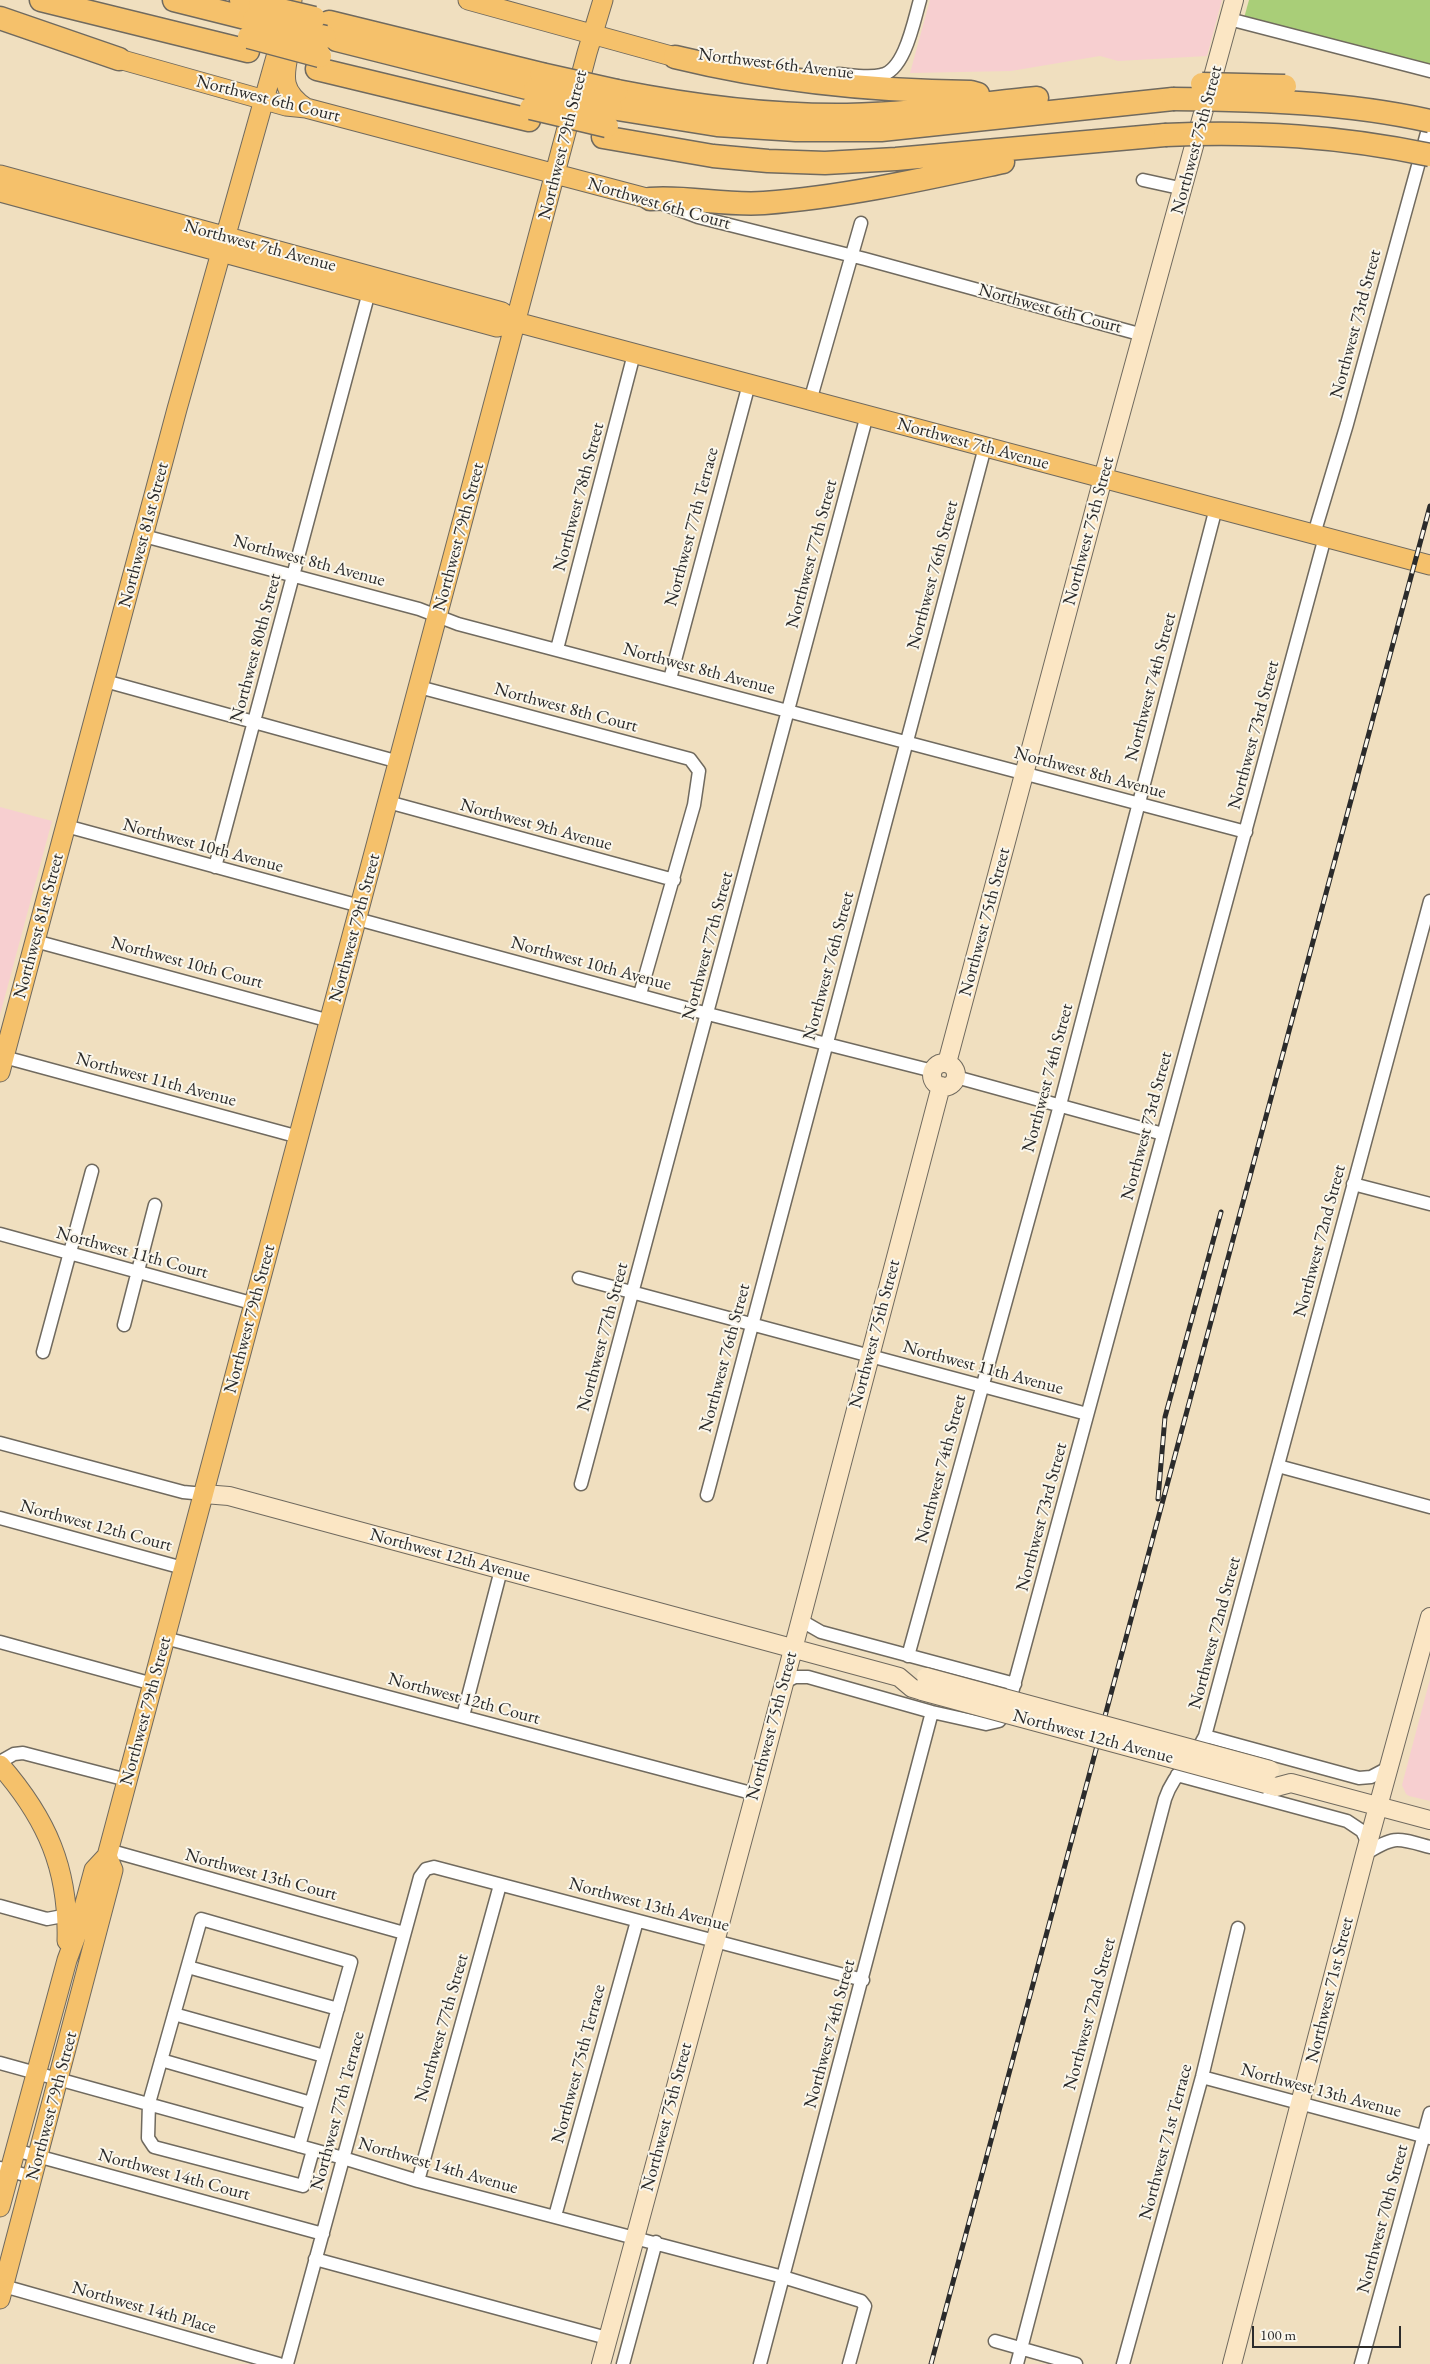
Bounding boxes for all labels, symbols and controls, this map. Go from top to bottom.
street label: Northwest 6th Avenue [697,44,855,84]
street label: Northwest 75th Street [1167,63,1227,217]
street label: Northwest 79th Street [534,68,592,222]
street label: Northwest 6th Court [194,71,342,127]
street label: Northwest 6th Court [585,173,733,235]
street label: Northwest 7th Avenue [182,215,338,277]
street label: Northwest 73rd Street [1326,247,1386,401]
street label: Northwest 6th Court [976,279,1124,339]
street label: Northwest 7th Avenue [895,413,1051,475]
street label: Northwest 78th Street [549,420,609,574]
street label: Northwest 77th Terrace [660,445,724,609]
street label: Northwest 75th Street [1059,454,1119,608]
street label: Northwest 81st Street [114,460,174,610]
street label: Northwest 79th Street [429,460,489,614]
street label: Northwest 77th Street [782,477,842,631]
street label: Northwest 76th Street [903,498,963,652]
street label: Northwest 8th Avenue [231,530,387,592]
street label: Northwest 80th Street [226,571,286,725]
street label: Northwest 74th Street [1121,610,1181,764]
street label: Northwest 8th Avenue [621,638,777,700]
street label: Northwest 73rd Street [1224,658,1284,812]
street label: Northwest 8th Court [492,678,640,738]
street label: Northwest 8th Avenue [1012,742,1168,804]
street label: Northwest 9th Avenue [458,794,614,856]
street label: Northwest 10th Avenue [120,814,286,878]
street label: Northwest 75th Street [955,845,1015,999]
street label: Northwest 81st Street [9,851,69,1001]
street label: Northwest 79th Street [325,851,385,1005]
street label: Northwest 77th Street [678,869,738,1023]
street label: Northwest 76th Street [799,889,859,1043]
street label: Northwest 10th Court [109,932,265,994]
street label: Northwest 10th Avenue [508,932,674,996]
street label: Northwest 74th Street [1018,1001,1078,1155]
street label: Northwest 11th Avenue [73,1048,239,1112]
street label: Northwest 73rd Street [1117,1049,1177,1203]
street label: Northwest 72nd Street [1289,1163,1351,1319]
street label: Northwest 11th Court [54,1222,210,1284]
street label: Northwest 79th Street [220,1242,280,1396]
street label: Northwest 75th Street [845,1257,905,1411]
street label: Northwest 77th Street [573,1260,633,1414]
street label: Northwest 76th Street [695,1281,755,1435]
street label: Northwest 11th Avenue [900,1336,1066,1400]
street label: Northwest 74th Street [911,1392,971,1546]
street label: Northwest 73rd Street [1012,1440,1072,1594]
street label: Northwest 12th Court [18,1495,174,1557]
street label: Northwest 12th Avenue [367,1524,533,1588]
street label: Northwest 72nd Street [1184,1555,1246,1711]
street label: Northwest 79th Street [116,1634,176,1788]
street label: Northwest 75th Street [742,1649,802,1803]
street label: Northwest 12th Court [386,1668,542,1730]
street label: Northwest 12th Avenue [1010,1705,1176,1769]
street label: Northwest 13th Court [183,1844,339,1906]
street label: Northwest 13th Avenue [566,1873,732,1937]
street label: Northwest 71st Street [1301,1915,1359,2065]
street label: Northwest 72nd Street [1059,1936,1121,2092]
street label: Northwest 77th Street [411,1952,473,2104]
street label: Northwest 74th Street [800,1957,860,2111]
street label: Northwest 75th Terrace [547,1982,611,2146]
street label: Northwest 79th Street [22,2029,82,2183]
street label: Northwest 77th Terrace [306,2029,370,2193]
street label: Northwest 75th Street [637,2040,697,2194]
street label: Northwest 13th Avenue [1238,2059,1404,2123]
street label: Northwest 71st Terrace [1135,2062,1197,2222]
street label: Northwest 14th Avenue [356,2133,520,2199]
street label: Northwest 70th Street [1353,2142,1413,2296]
street label: Northwest 14th Court [96,2144,252,2206]
street label: Northwest 14th Place [69,2277,219,2339]
scale bar [1255,2316,1404,2348]
text: 100 m [1260,2325,1296,2344]

